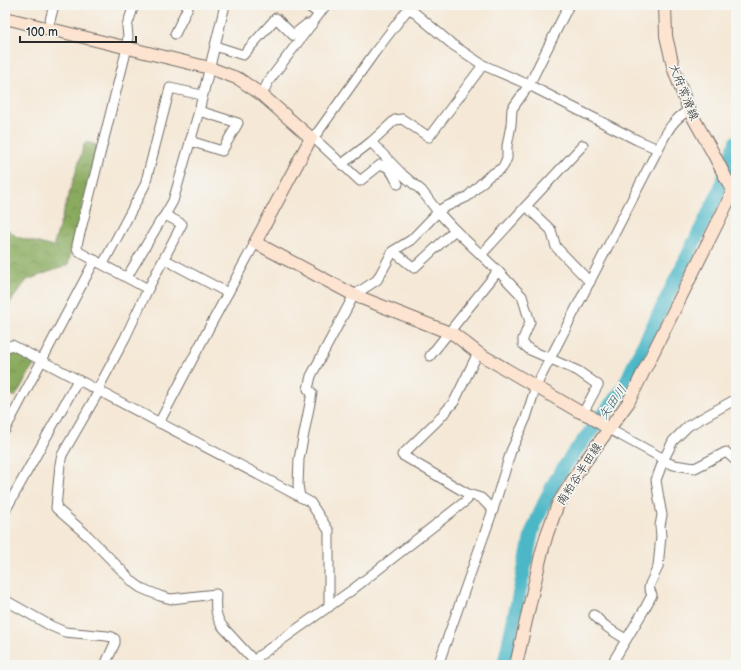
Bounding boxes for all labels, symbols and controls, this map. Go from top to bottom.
scale bar [20,18,136,44]
text: 100 m [26,25,58,40]
street label: 大府常滑線 [665,62,702,123]
water label: 矢田川 [595,382,631,423]
street label: 南粕谷半田線 [554,440,605,509]

